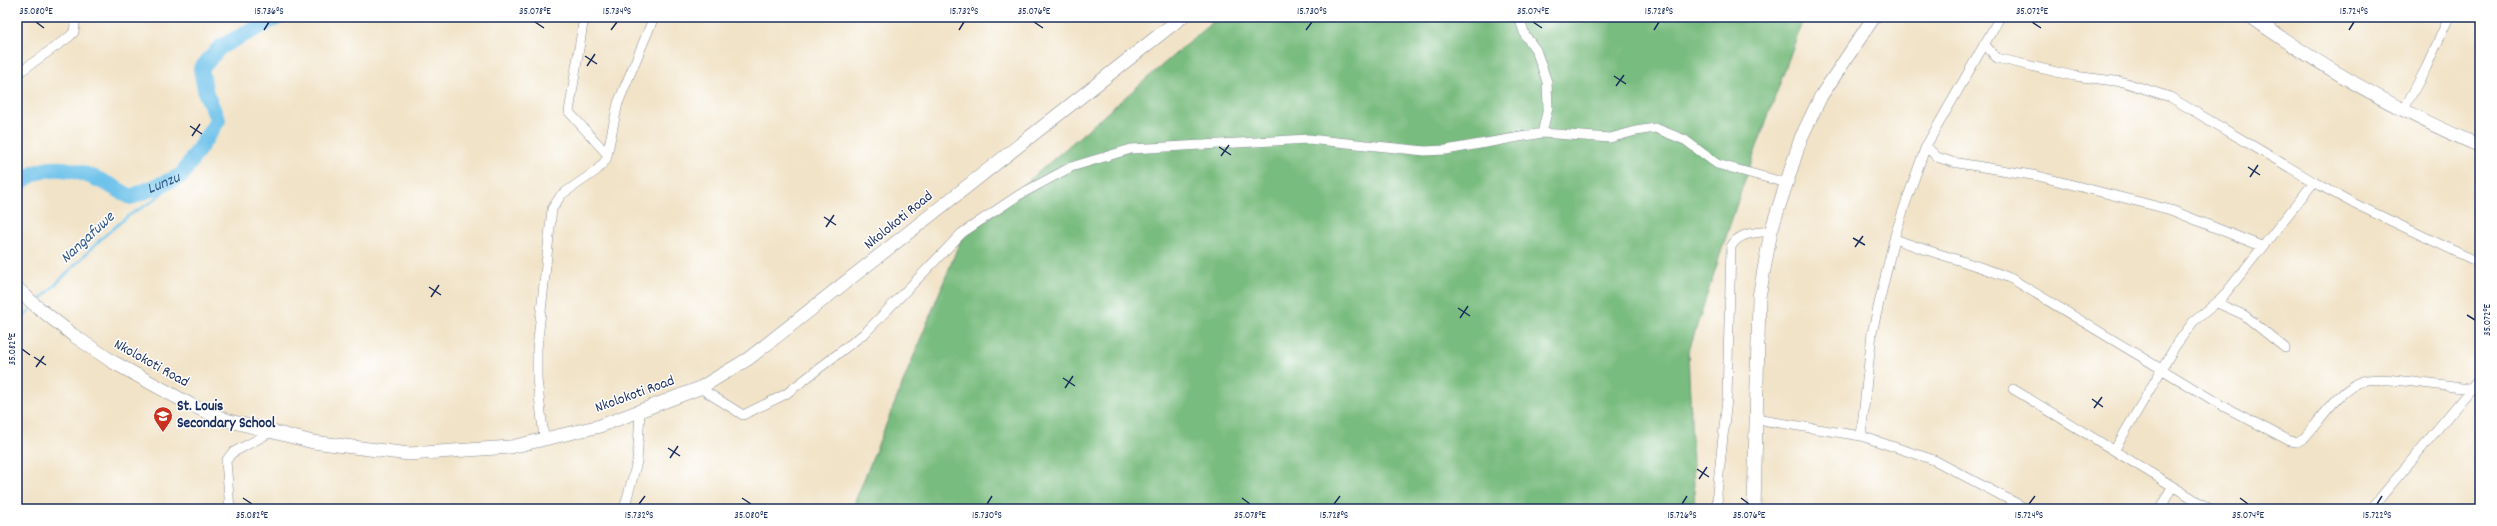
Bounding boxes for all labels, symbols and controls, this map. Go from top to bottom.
text: 35.080°E [19,5,53,19]
text: 15.736°S [254,5,284,19]
text: 35.078°E [519,5,551,19]
text: 15.734°S [603,5,631,19]
text: 15.732°S [950,5,978,19]
text: 35.076°E [1018,5,1051,19]
text: 15.730°S [1297,5,1327,19]
text: 35.074°E [1517,5,1549,19]
text: 15.728°S [1645,5,1673,19]
text: 35.072°E [2016,5,2049,19]
text: 15.724°S [2340,5,2368,19]
water label: Lunzu [143,166,184,201]
street label: Nkolokoti Road [860,186,938,256]
water label: Nangafuwe [56,206,121,269]
text: 35.072°E [2481,303,2495,336]
text: 35.082°E [6,332,20,365]
street label: Nkolokoti Road [109,334,193,394]
street label: Nkolokoti Road [592,370,678,420]
place label: St. Louis Secondary School [177,396,276,435]
school or university icon: St. Louis Secondary School [152,405,174,433]
text: 35.082°E [236,509,269,523]
text: 15.732°S [625,509,653,523]
text: 35.080°E [734,509,768,523]
text: 15.730°S [972,509,1002,523]
text: 35.078°E [1234,509,1266,523]
text: 15.728°S [1320,509,1348,523]
text: 15.726°S [1667,509,1697,523]
text: 35.076°E [1733,509,1766,523]
text: 15.724°S [2015,509,2043,523]
text: 35.074°E [2232,509,2264,523]
text: 15.722°S [2363,509,2391,523]

